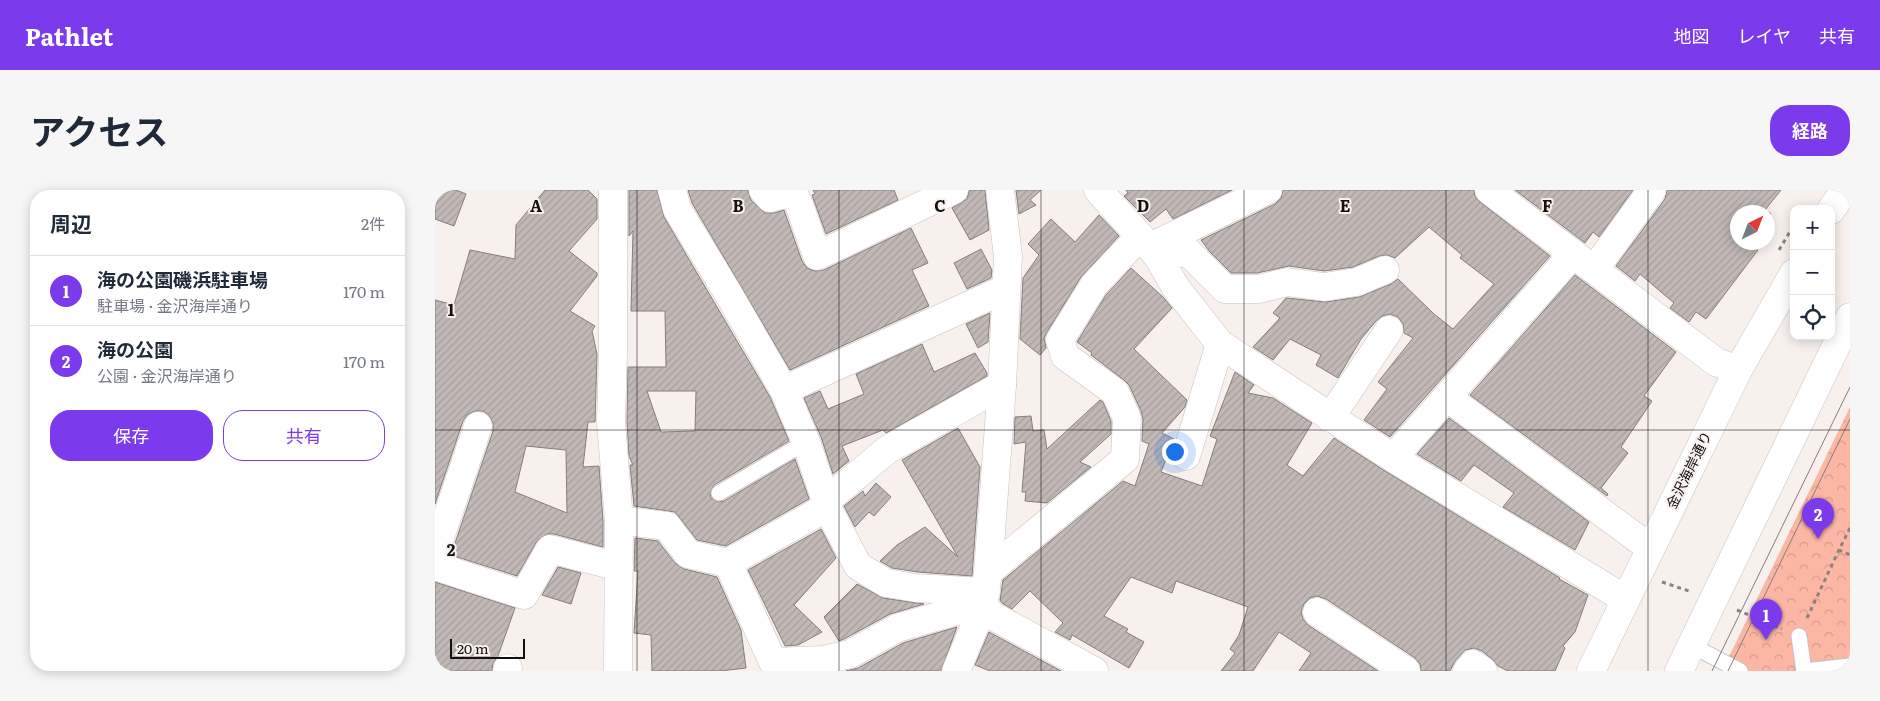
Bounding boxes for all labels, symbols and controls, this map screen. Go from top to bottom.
text: Pathlet [25,18,113,53]
text: 地図 [1674,22,1710,49]
text: レイヤ [1738,22,1791,49]
text: 共有 [1819,22,1855,49]
text: アクセス [30,104,168,156]
button: 経路 [1770,105,1850,156]
text: A [530,193,542,217]
text: B [732,193,744,217]
text: C [934,193,946,217]
text: D [1137,193,1149,217]
text: E [1340,193,1351,217]
text: F [1542,193,1552,217]
north arrow [1730,205,1775,250]
map controls [1790,205,1835,340]
button: + [1790,205,1835,250]
text: 周辺 [50,207,92,238]
text: 2件 [361,211,385,235]
button: − [1790,250,1835,295]
text: 海の公園磯浜駐車場 [97,265,268,293]
text: 1 [63,279,69,303]
text: 170 m [343,279,385,303]
text: 駐車場 · 金沢海岸通り [97,293,253,317]
button: locate [1790,295,1835,340]
text: 1 [448,297,455,321]
text: 海の公園 [97,335,173,363]
text: 2 [62,349,70,373]
text: 170 m [343,349,385,373]
text: 公園 · 金沢海岸通り [97,363,237,387]
button: 保存 [50,410,213,461]
button: 共有 [223,410,385,461]
street label: 金沢海岸通り [1661,427,1716,512]
your location [1162,439,1188,465]
pin: 2 [1802,498,1834,539]
text: 2 [447,537,456,561]
pin: 1 [1750,599,1782,640]
scale bar [450,636,525,659]
text: 20 m [457,638,489,658]

